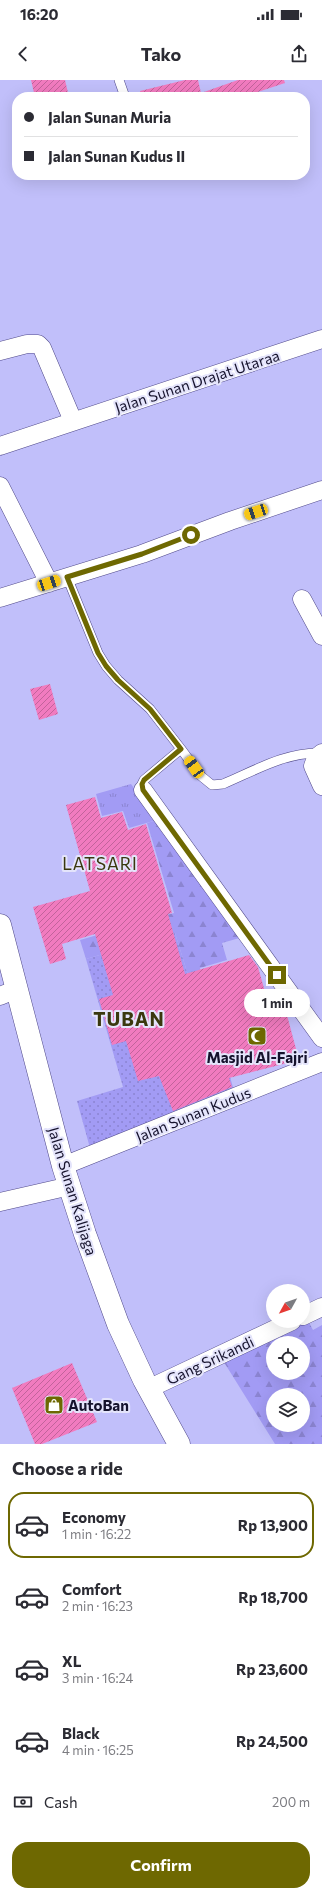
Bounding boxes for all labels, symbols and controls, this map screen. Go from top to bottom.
text: 16:20 [20,5,58,23]
icon: back [12,43,34,65]
text: Tako [141,43,181,65]
icon: share [288,43,310,65]
text: Jalan Sunan Muria [48,108,171,126]
text: Jalan Sunan Kudus II [48,147,185,165]
street label: Jalan Sunan Drajat Utaraa [112,346,282,416]
car [243,503,269,521]
route start [182,526,200,544]
car [36,574,62,592]
car [182,754,206,780]
district label: LATSARI [62,853,138,874]
route end [268,966,286,984]
callout: 1 min [244,989,310,1017]
text: 1 min [262,995,292,1011]
district label: TUBAN [93,1007,165,1030]
mosque icon: Masjid Al-Fajri [246,1025,268,1047]
place label: Masjid Al-Fajri [206,1048,308,1066]
street label: Jalan Sunan Kudus [133,1083,253,1145]
street label: Jalan Sunan Kalijaga [45,1125,101,1257]
north arrow [266,1284,310,1328]
map controls [266,1284,310,1432]
street label: Gang Srikandi [164,1332,256,1388]
button: locate [266,1336,310,1380]
button: layers [266,1388,310,1432]
shop icon: AutoBan [43,1394,65,1416]
place label: AutoBan [68,1396,129,1414]
text: Choose a ride [12,1457,123,1479]
icon: car [14,1507,50,1543]
text: Economy [62,1508,126,1526]
text: Rp 13,900 [238,1516,308,1534]
text: 1 min · 16:22 [62,1526,131,1542]
icon: car [14,1579,50,1615]
text: Comfort [62,1580,122,1598]
text: Rp 18,700 [238,1588,308,1606]
text: 2 min · 16:23 [62,1598,133,1614]
icon: car [14,1651,50,1687]
text: XL [62,1652,81,1670]
text: Rp 23,600 [236,1660,308,1678]
text: 3 min · 16:24 [62,1670,133,1686]
icon: car [14,1723,50,1759]
text: Black [62,1724,100,1742]
text: Rp 24,500 [236,1732,308,1750]
text: 4 min · 16:25 [62,1742,134,1758]
icon: cash [12,1791,34,1813]
text: Cash [44,1793,78,1811]
text: 200 m [272,1794,310,1810]
button: Confirm [12,1842,310,1888]

